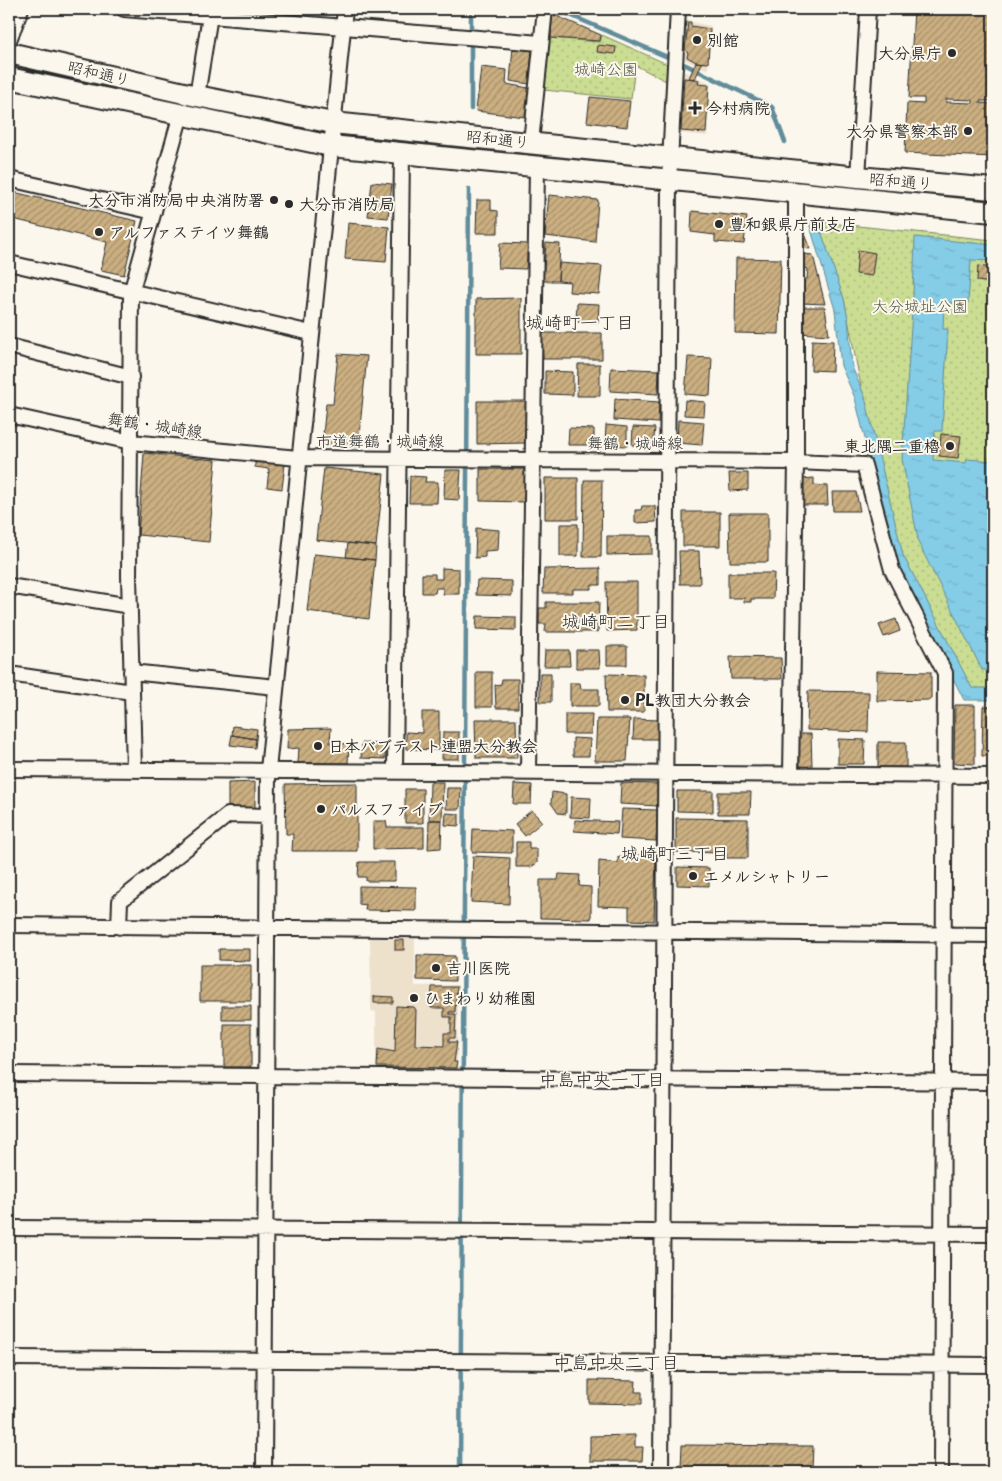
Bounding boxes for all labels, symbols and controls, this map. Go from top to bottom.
place label: 別館 [707,27,739,51]
marker: 別館 [691,34,703,46]
place label: 大分県庁 [878,40,942,64]
marker: 大分県庁 [946,47,958,59]
street label: 昭和通り [65,53,133,91]
park label: 城崎公園 [574,56,638,80]
place label: 今村病院 [706,95,770,119]
marker: 今村病院 [688,101,702,115]
place label: 大分県警察本部 [846,118,958,142]
street label: 昭和通り [465,123,531,153]
marker: 大分県警察本部 [962,125,974,137]
street label: 昭和通り [868,165,934,195]
place label: 大分市消防局中央消防署 [88,187,264,211]
place label: 大分市消防局 [299,191,395,215]
marker: 大分市消防局中央消防署 [268,194,280,206]
marker: 大分市消防局 [283,198,295,210]
place label: 豊和銀県庁前支店 [729,211,857,235]
marker: 豊和銀県庁前支店 [713,218,725,230]
place label: アルファステイツ舞鶴 [109,219,269,243]
marker: アルファステイツ舞鶴 [93,226,105,238]
park label: 大分城址公園 [872,293,968,317]
district label: 城崎町一丁目 [526,308,634,335]
street label: 舞鶴・城崎線 [106,405,204,443]
street label: 市道舞鶴・城崎線 [316,428,444,452]
street label: 舞鶴・城崎線 [587,430,683,454]
place label: 東北隅二重櫓 [844,433,940,457]
marker: 東北隅二重櫓 [944,440,956,452]
district label: 城崎町二丁目 [562,607,670,634]
place label: PL教団大分教会 [635,687,750,711]
marker: PL教団大分教会 [619,694,631,706]
place label: 日本バブテスト連盟大分教会 [328,733,537,757]
marker: 日本バブテスト連盟大分教会 [312,740,324,752]
place label: パルスファイブ [331,796,443,820]
marker: パルスファイブ [315,803,327,815]
district label: 城崎町三丁目 [621,839,729,866]
place label: エメルシャトリー [703,863,830,887]
marker: エメルシャトリー [687,870,699,882]
place label: 吉川医院 [446,955,510,979]
marker: 吉川医院 [430,962,442,974]
place label: ひまわり幼稚園 [424,985,536,1009]
marker: ひまわり幼稚園 [408,992,420,1004]
district label: 中島中央一丁目 [539,1065,665,1092]
district label: 中島中央二丁目 [553,1348,679,1375]

